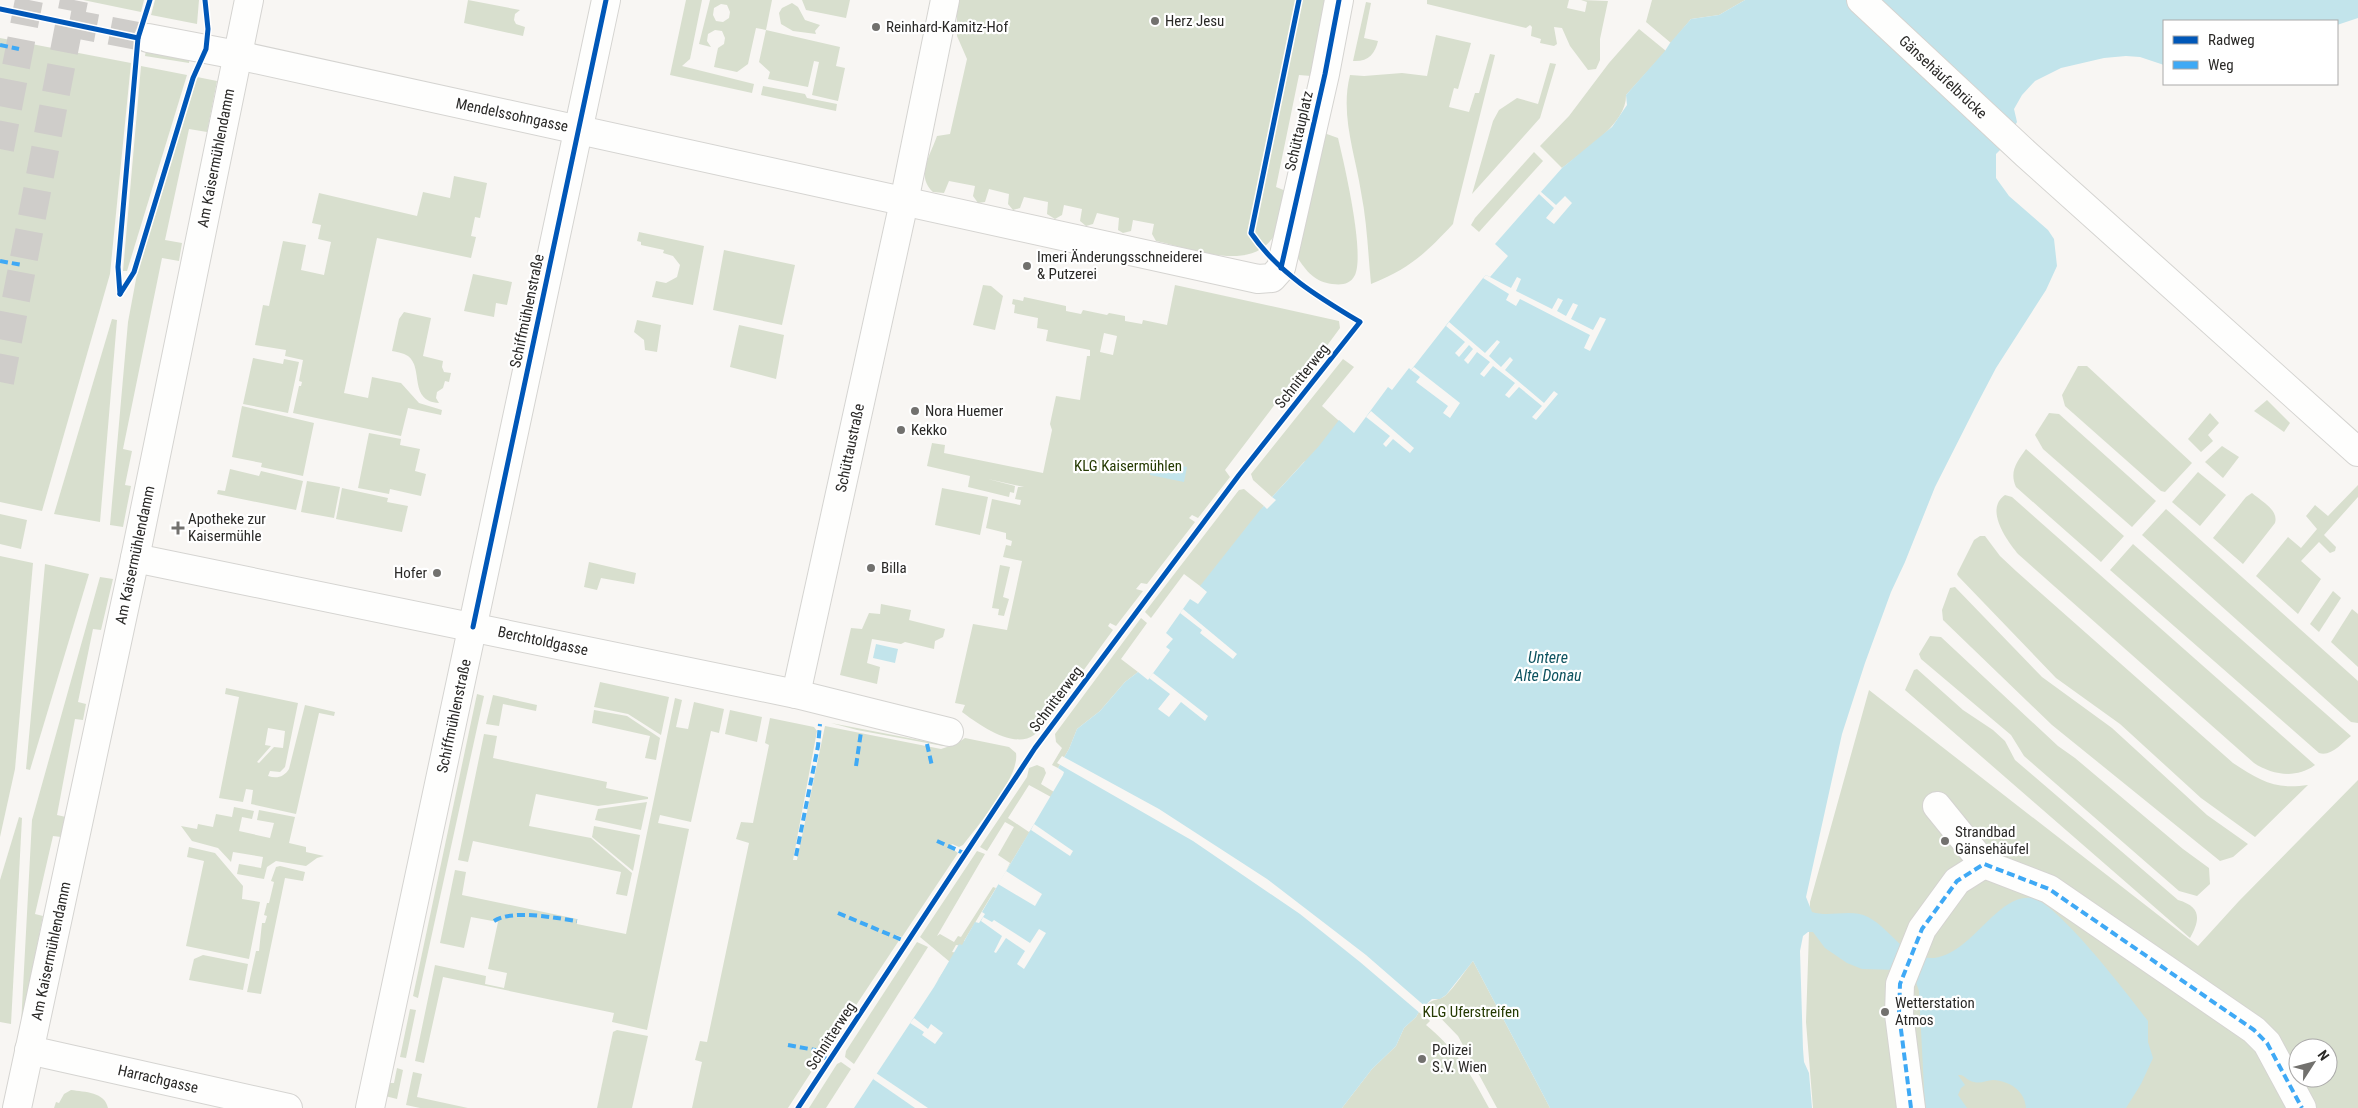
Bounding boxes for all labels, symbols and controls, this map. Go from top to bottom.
place label: Herz Jesu [1165,12,1224,30]
marker: Herz Jesu [1149,15,1161,27]
place label: Reinhard-Kamitz-Hof [886,18,1008,36]
legend [2163,20,2338,85]
marker: Reinhard-Kamitz-Hof [870,21,882,33]
text: Radweg [2208,31,2255,49]
street label: Gänsehäufelbrücke [1895,32,1991,122]
text: Weg [2208,56,2234,74]
street label: Am Kaisermühlendamm [194,87,238,229]
street label: Schüttauplatz [1281,89,1317,173]
street label: Mendelssohngasse [454,94,570,136]
place label: Imeri Änderungsschneiderei & Putzerei [1037,248,1202,283]
street label: Schiffmühlenstraße [506,252,548,370]
marker: Imeri Änderungsschneiderei & Putzerei [1021,260,1033,272]
street label: Schnitterweg [1271,340,1333,412]
street label: Schüttaustraße [832,402,868,494]
place label: Nora Huemer [925,402,1004,420]
marker: Nora Huemer [909,405,921,417]
place label: Kekko [911,421,947,439]
marker: Kekko [895,424,907,436]
park label: KLG Kaisermühlen [1074,457,1182,475]
street label: Am Kaisermühlendamm [111,484,159,626]
place label: Apotheke zur Kaisermühle [188,510,266,545]
marker: Apotheke zur Kaisermühle [172,522,184,534]
place label: Billa [881,559,907,577]
marker: Billa [865,562,877,574]
place label: Hofer [394,564,427,582]
marker: Hofer [431,567,443,579]
street label: Berchtoldgasse [496,623,590,659]
water label: Untere Alte Donau [1513,648,1582,685]
street label: Schiffmühlenstraße [433,657,475,775]
street label: Schnitterweg [1026,663,1086,735]
place label: Strandbad Gänsehäufel [1955,823,2029,858]
marker: Strandbad Gänsehäufel [1939,835,1951,847]
street label: Am Kaisermühlendamm [27,880,75,1022]
place label: Wetterstation Atmos [1895,994,1975,1029]
street label: Schnitterweg [802,999,860,1073]
park label: KLG Uferstreifen [1423,1003,1519,1021]
marker: Wetterstation Atmos [1879,1006,1891,1018]
north arrow [2288,1038,2338,1088]
place label: Polizei S.V. Wien [1432,1041,1487,1076]
text: N [2315,1047,2333,1064]
marker: Polizei S.V. Wien [1416,1053,1428,1065]
street label: Harrachgasse [116,1061,200,1097]

